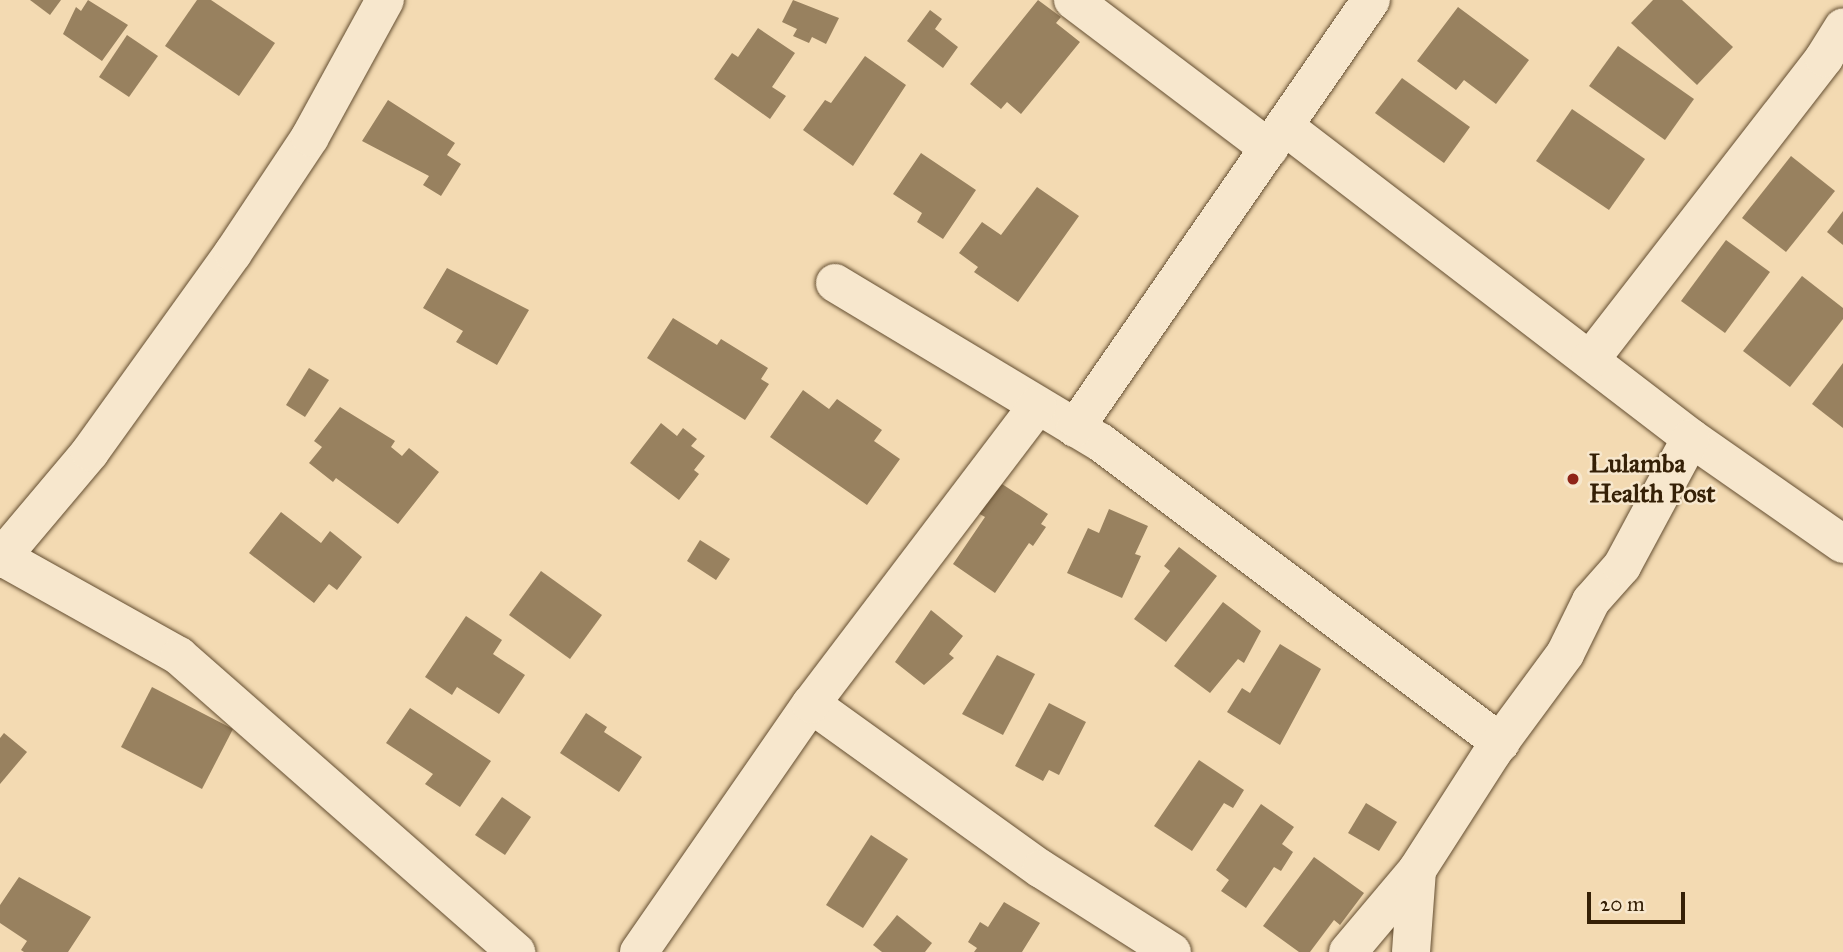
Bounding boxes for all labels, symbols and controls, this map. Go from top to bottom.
place label: Lulamba Health Post [1589,448,1715,510]
marker: Lulamba Health Post [1563,469,1583,489]
scale bar [1591,878,1689,922]
text: 20 m [1600,891,1645,917]

